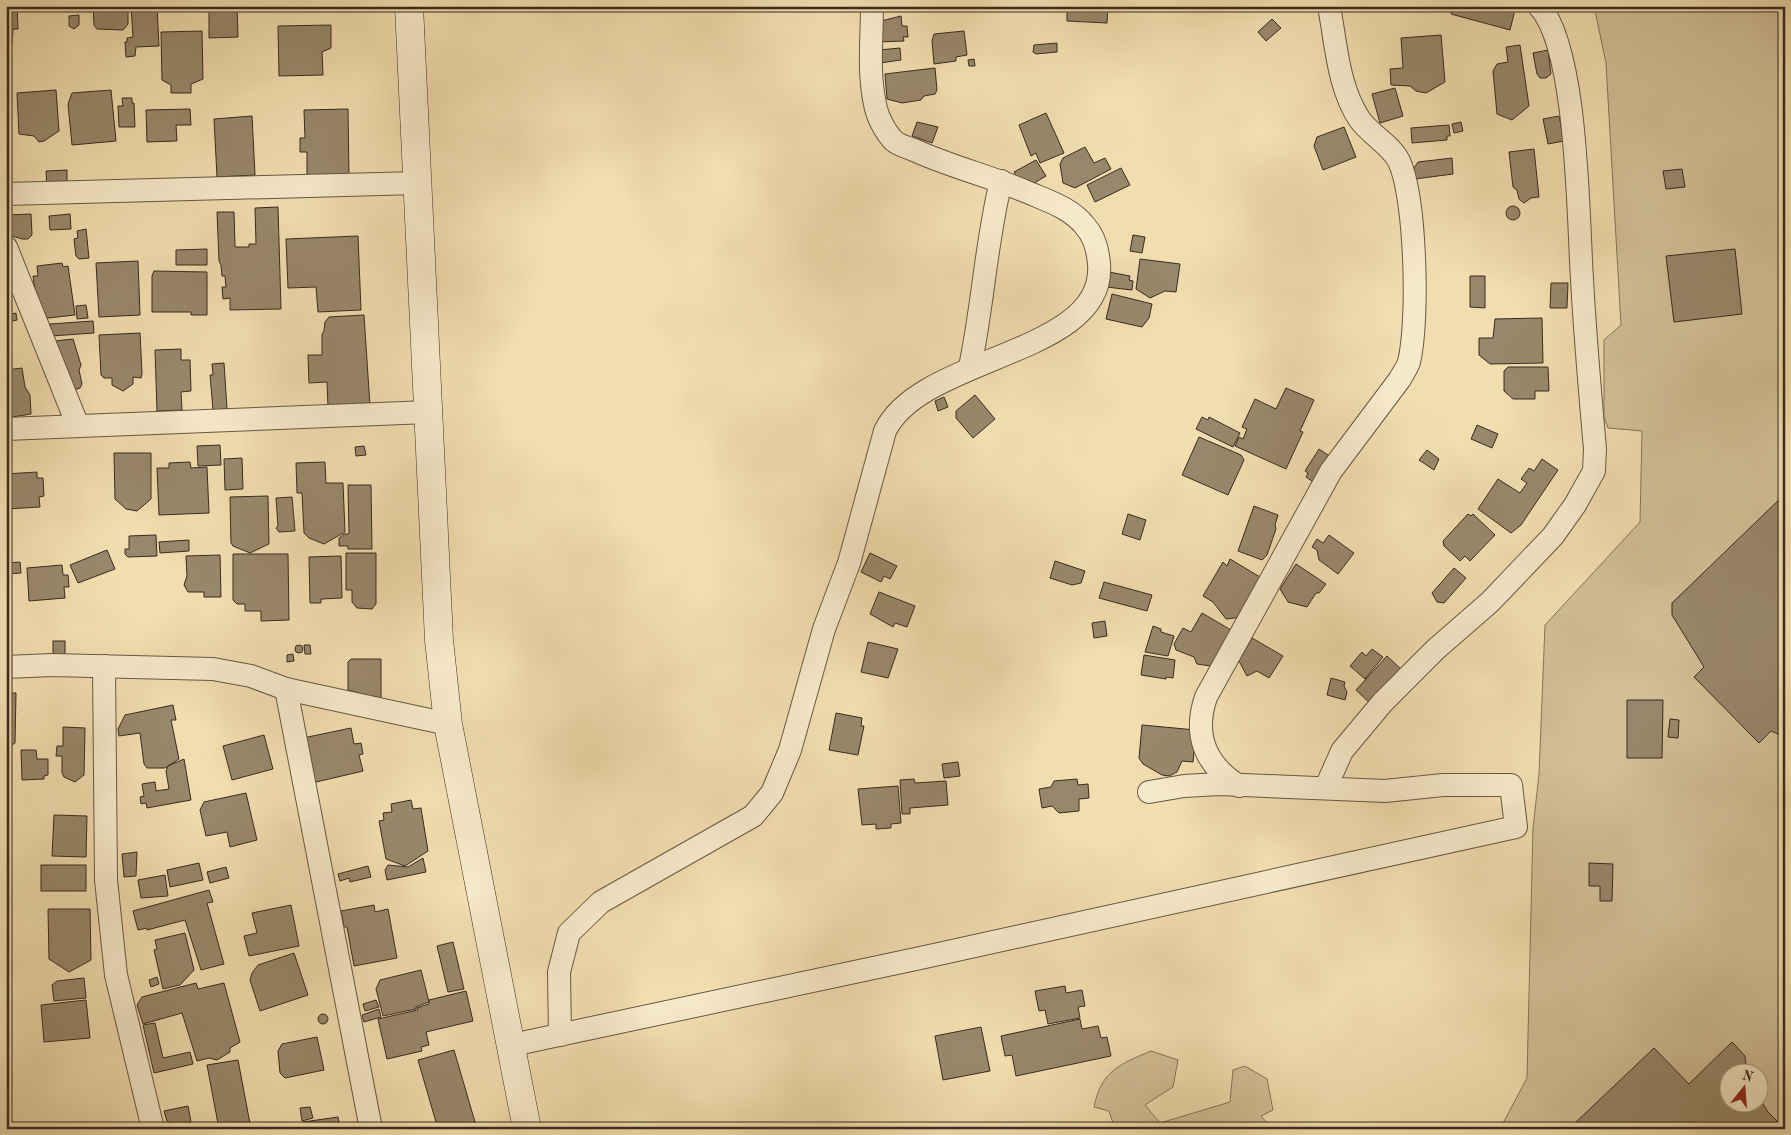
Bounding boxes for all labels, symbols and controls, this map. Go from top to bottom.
north arrow [1718,1062,1768,1112]
text: N [1740,1068,1755,1085]

